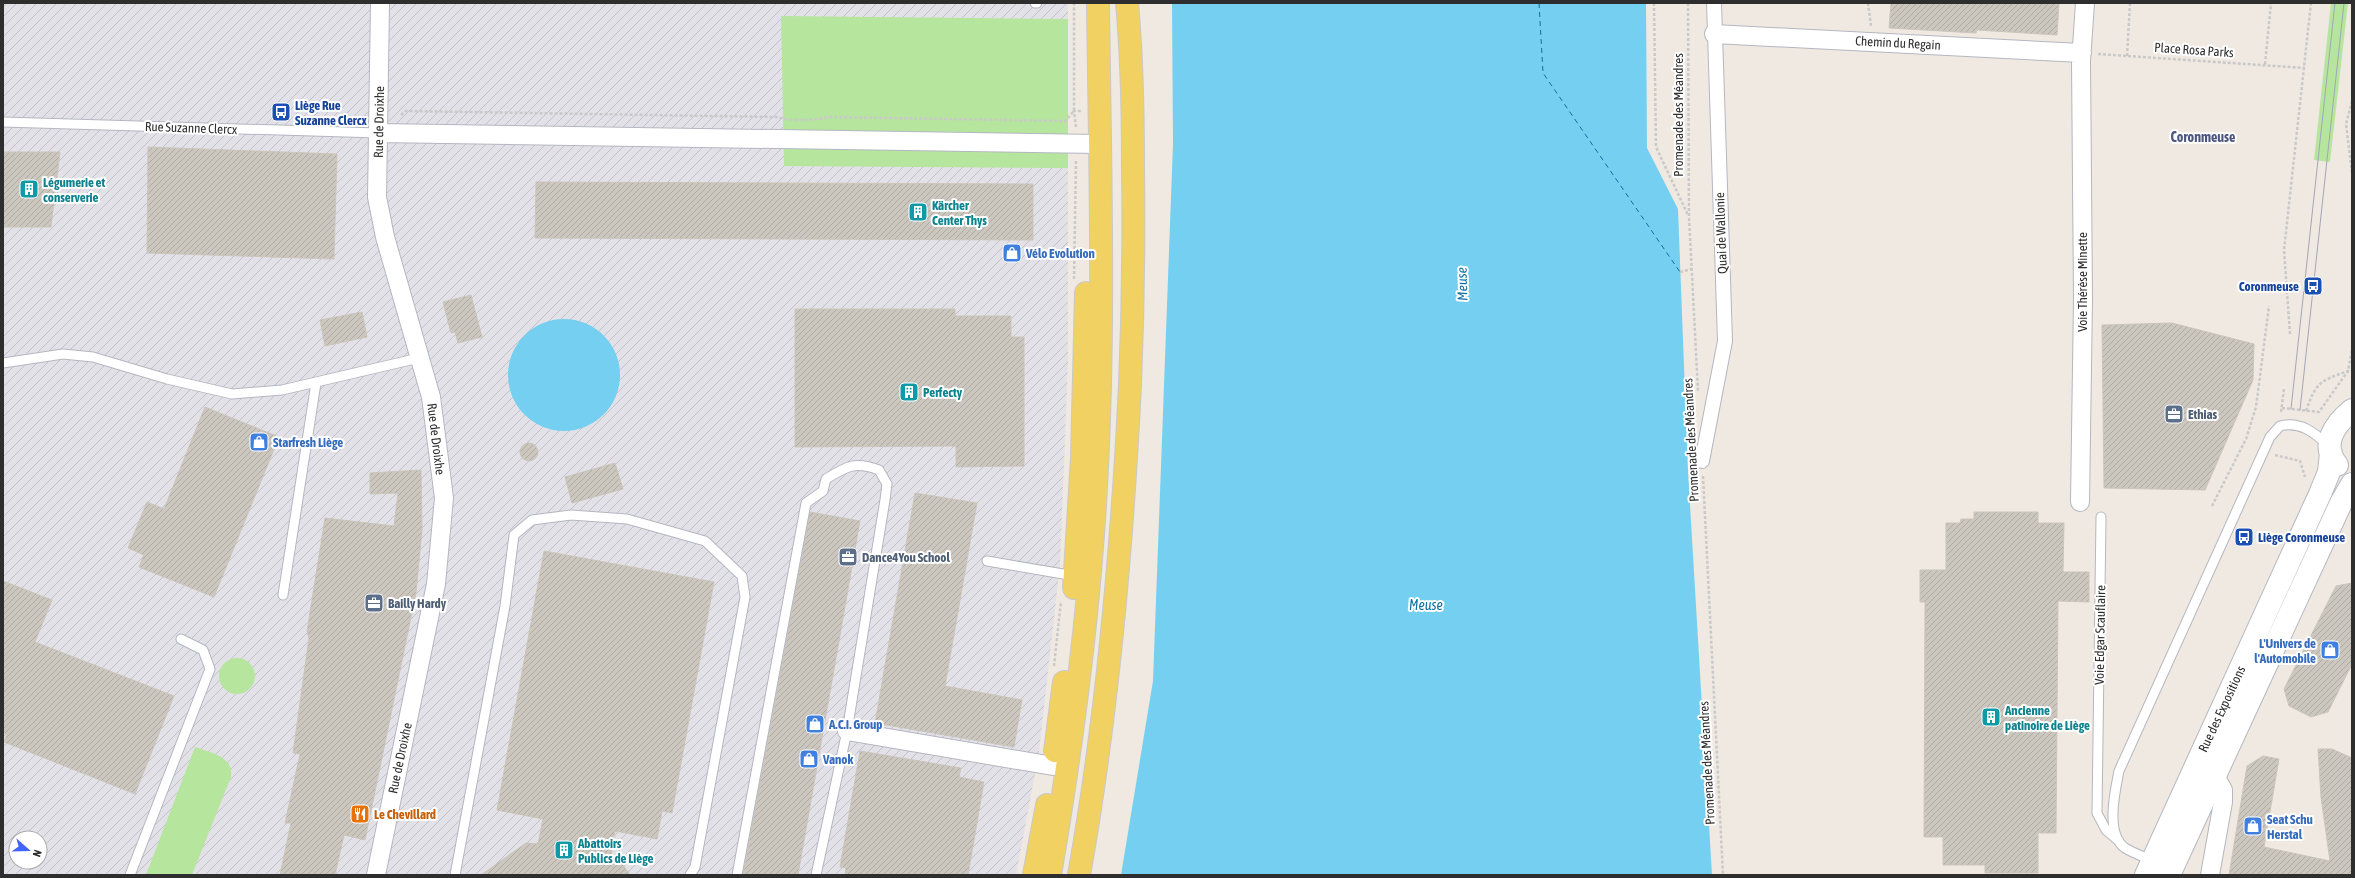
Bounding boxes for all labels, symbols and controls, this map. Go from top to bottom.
street label: Chemin du Regain [1855,33,1941,53]
street label: Place Rosa Parks [2154,40,2235,60]
street label: Promenade des Méandres [1671,53,1686,177]
street label: Rue de Droixhe [371,86,387,158]
place label: Liège Rue Suzanne Clercx [295,98,367,128]
bus stop icon: Liège Rue Suzanne Clercx [270,101,292,123]
street label: Rue Suzanne Clercx [145,119,238,137]
district label: Coronmeuse [2171,129,2235,145]
place label: Légumerie et conserverie [43,175,105,205]
building icon: Légumerie et conserverie [18,178,40,200]
street label: Quai de Wallonie [1712,192,1730,274]
place label: Kärcher Center Thys [932,198,987,228]
building icon: Kärcher Center Thys [907,201,929,223]
street label: Voie Thérèse Minette [2075,232,2090,332]
shop icon: Vélo Evolution [1001,242,1023,264]
place label: Vélo Evolution [1025,246,1095,261]
water label: Meuse [1453,267,1471,301]
bus stop icon: Coronmeuse [2302,275,2324,297]
place label: Coronmeuse [2239,279,2299,294]
street label: Promenade des Méandres [1680,377,1702,502]
building icon: Perfecty [898,381,920,403]
place label: Perfecty [923,385,963,400]
street label: Rue de Droixhe [424,402,448,476]
office icon: Ethias [2163,403,2185,425]
place label: Ethias [2188,407,2218,422]
shop icon: Starfresh Liège [248,431,270,453]
place label: Starfresh Liège [273,435,343,450]
bus stop icon: Liège Coronmeuse [2233,526,2255,548]
place label: Liège Coronmeuse [2258,530,2345,545]
office icon: Dance4You School [837,546,859,568]
place label: Dance4You School [862,550,950,565]
street label: Voie Edgar Scauflaire [2092,585,2108,685]
office icon: Bailly Hardy [363,592,385,614]
place label: Bailly Hardy [388,596,447,611]
water label: Meuse [1409,597,1443,613]
place label: L'Univers de l'Automobile [2254,636,2316,666]
shop icon: L'Univers de l'Automobile [2319,639,2341,661]
street label: Rue des Expositions [2195,663,2249,754]
street label: Promenade des Méandres [1696,700,1718,825]
place label: Ancienne patinoire de Liège [2004,703,2090,733]
building icon: Ancienne patinoire de Liège [1980,706,2002,728]
shop icon: A.C.I. Group [804,713,826,735]
place label: A.C.I. Group [828,717,883,732]
street label: Rue de Droixhe [385,721,415,795]
shop icon: Vanok [798,748,820,770]
place label: Vanok [822,752,853,767]
restaurant icon: Le Chevillard [349,803,371,825]
place label: Le Chevillard [374,807,436,822]
place label: Seat Schu Herstal [2267,812,2313,842]
shop icon: Seat Schu Herstal [2242,815,2264,837]
north arrow [8,830,48,870]
place label: Abattoirs Publics de Liège [577,836,654,866]
building icon: Abattoirs Publics de Liège [553,839,575,861]
text: N [31,848,44,859]

